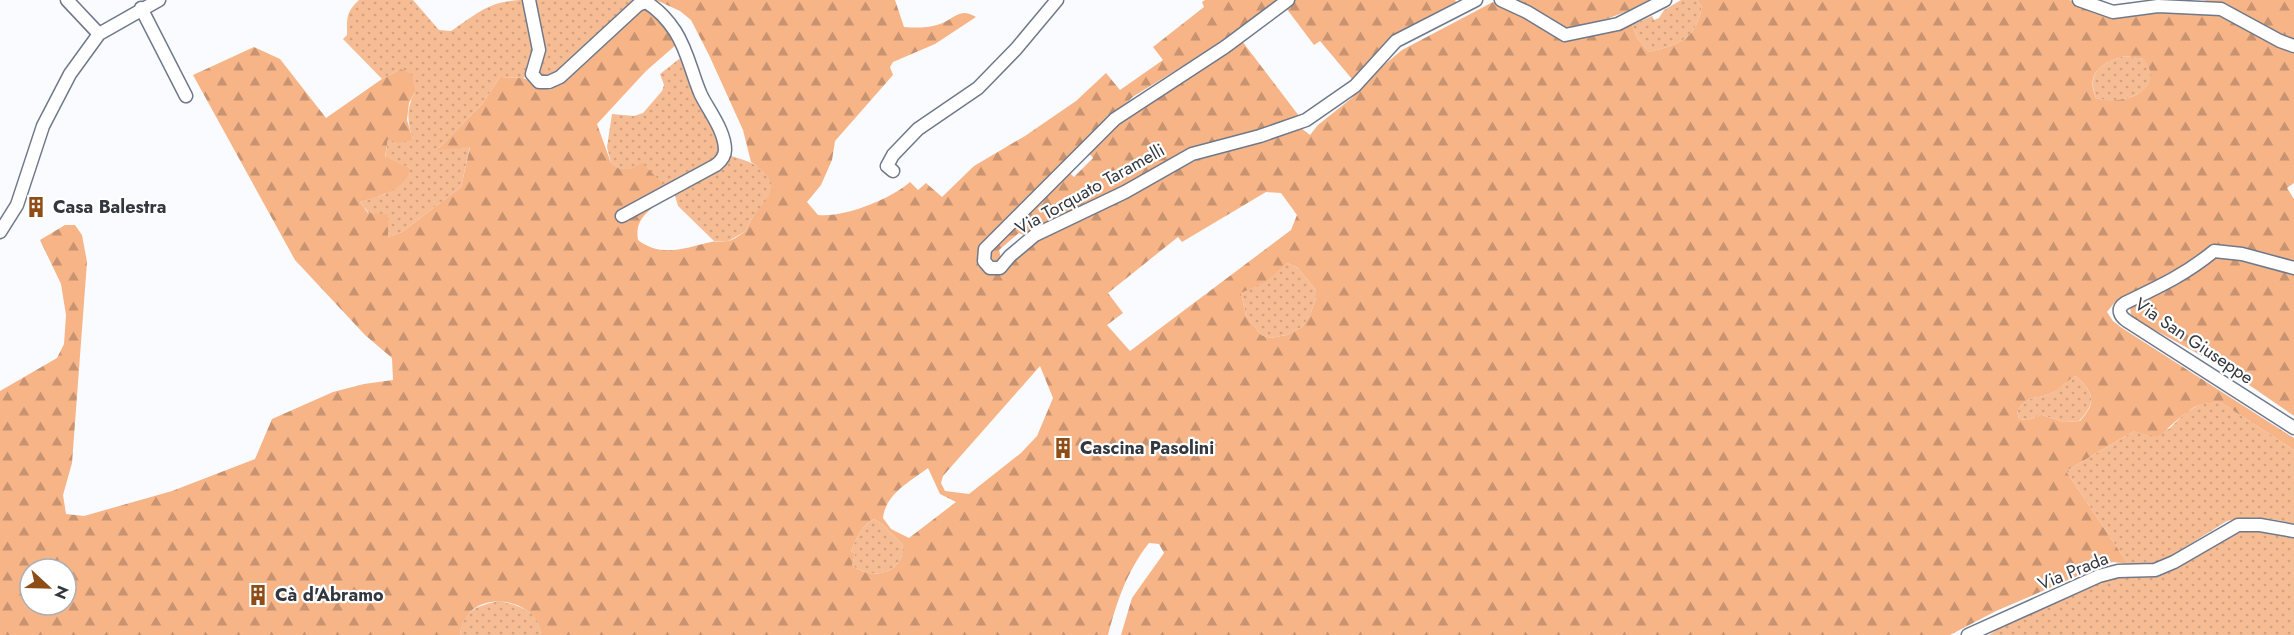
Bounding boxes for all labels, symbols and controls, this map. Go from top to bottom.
street label: Via Torquato Taramelli [1011,137,1169,241]
place label: Casa Balestra [53,194,167,220]
building icon: Casa Balestra [24,195,48,219]
street label: Via San Giuseppe [2129,292,2259,390]
place label: Cascina Pasolini [1080,435,1214,461]
building icon: Cascina Pasolini [1051,436,1075,460]
street label: Via Prada [2034,545,2112,597]
north arrow [18,557,78,617]
text: N [48,582,74,603]
place label: Cà d'Abramo [275,582,384,608]
building icon: Cà d'Abramo [246,583,270,607]

